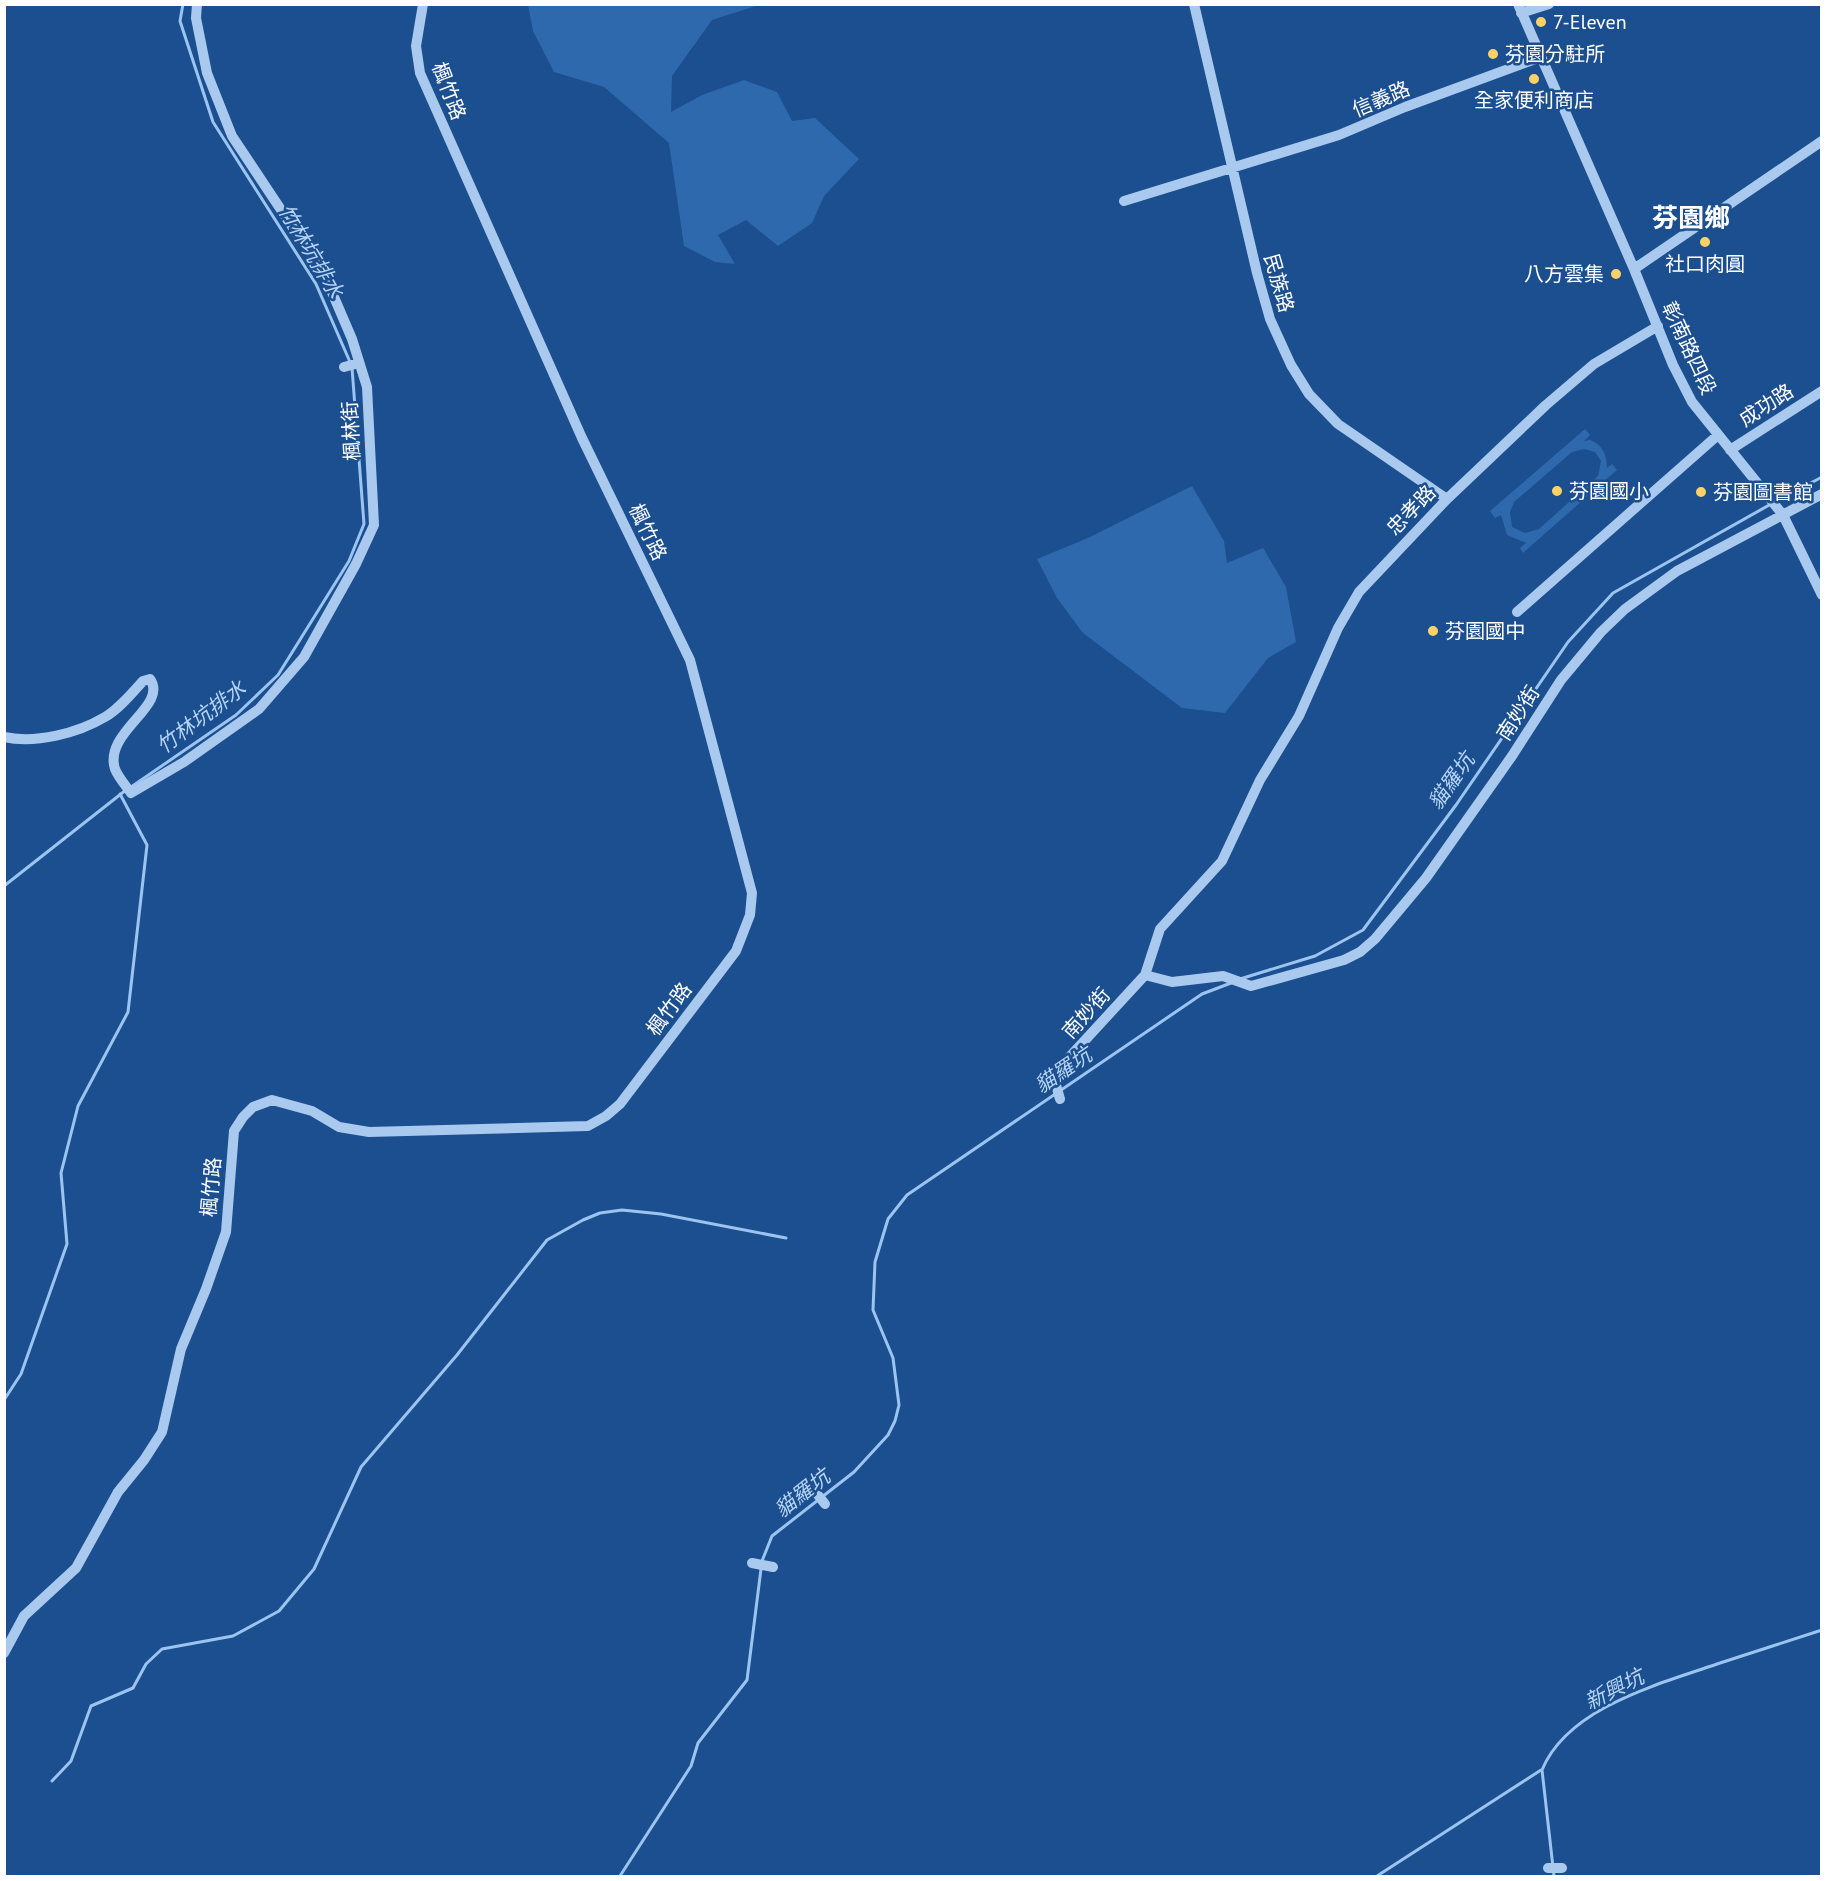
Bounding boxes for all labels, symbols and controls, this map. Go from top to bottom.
place label: 7-Eleven [1553,9,1627,35]
marker: 7-Eleven [1534,15,1548,29]
place label: 芬園分駐所 [1505,41,1605,67]
marker: 芬園分駐所 [1486,47,1500,61]
street label: 楓竹路 [426,58,472,124]
marker: 全家便利商店 [1527,72,1541,86]
street label: 信義路 [1348,75,1414,123]
place label: 全家便利商店 [1474,87,1594,113]
water label: 竹林坑排水 [272,199,350,304]
district label: 芬園鄉 [1652,201,1730,234]
marker: 社口肉圓 [1698,235,1712,249]
street label: 民族路 [1258,251,1300,315]
place label: 社口肉圓 [1665,251,1745,277]
place label: 八方雲集 [1524,261,1604,287]
marker: 八方雲集 [1609,267,1623,281]
street label: 彰南路四段 [1656,297,1722,399]
street label: 成功路 [1734,378,1798,432]
street label: 楓林街 [336,400,366,462]
place label: 芬園國小 [1569,478,1649,504]
street label: 忠孝路 [1381,479,1441,541]
place label: 芬園圖書館 [1713,479,1813,505]
marker: 芬園國小 [1550,484,1564,498]
marker: 芬園圖書館 [1694,485,1708,499]
street label: 楓竹路 [623,499,673,565]
place label: 芬園國中 [1445,618,1525,644]
marker: 芬園國中 [1426,624,1440,638]
water label: 竹林坑排水 [151,674,252,759]
street label: 南妙街 [1491,681,1545,745]
water label: 貓羅坑 [1422,745,1482,815]
street label: 楓竹路 [641,977,697,1041]
street label: 南妙街 [1056,982,1116,1044]
water label: 貓羅坑 [1029,1040,1099,1099]
street label: 楓竹路 [195,1156,227,1218]
water label: 貓羅坑 [769,1461,837,1523]
water label: 新興坑 [1580,1661,1651,1715]

